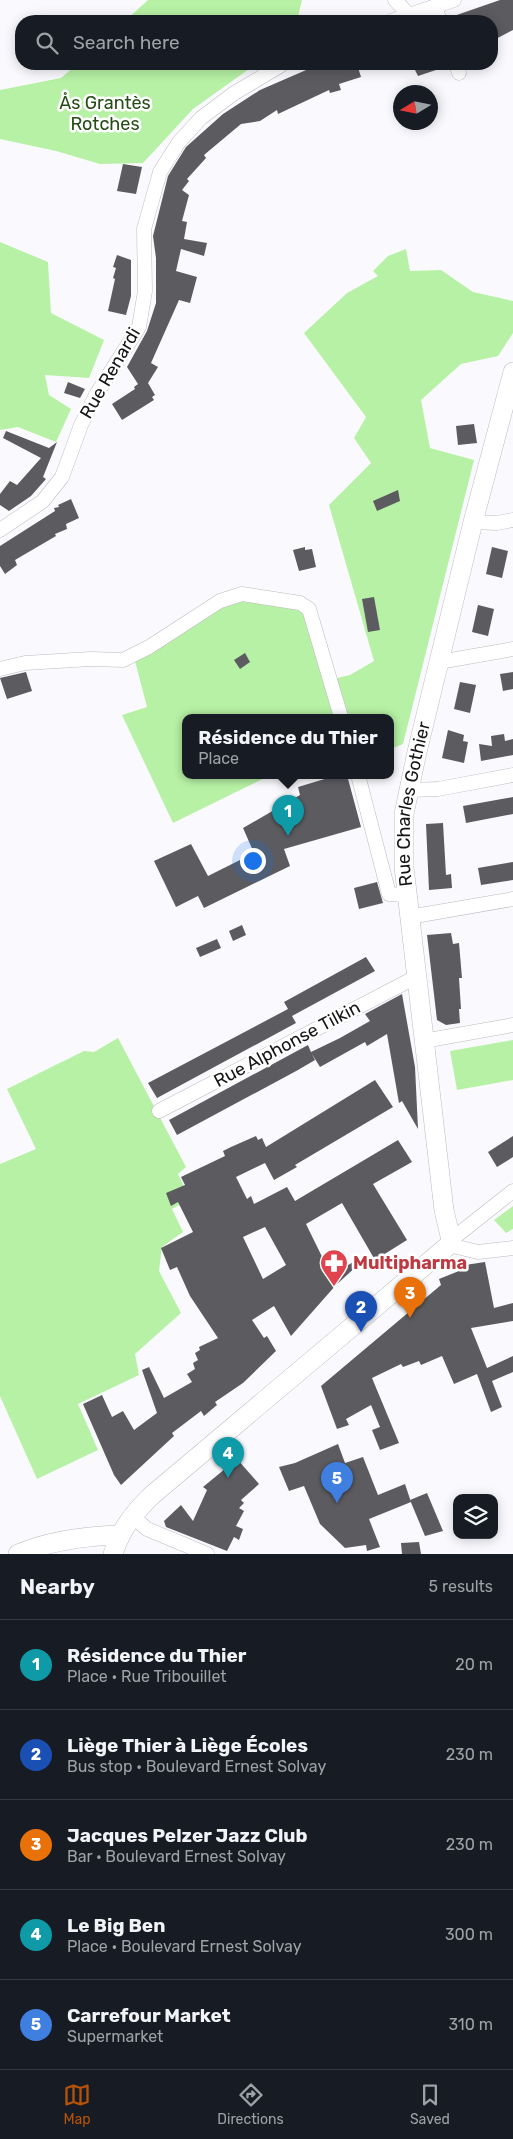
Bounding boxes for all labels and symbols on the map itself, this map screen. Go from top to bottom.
north arrow [393,85,438,130]
park label: Ås Grantès Rotches [59,92,151,135]
street label: Rue Renardi [75,324,145,422]
street label: Rue Charles Gothier [393,719,435,888]
pin: 1 [272,795,304,836]
your location [240,848,266,874]
street label: Rue Alphonse Tilkin [210,996,364,1092]
pharmacy icon: Multipharma [319,1248,349,1287]
place label: Multipharma [353,1252,467,1274]
pin: 3 [394,1277,426,1318]
pin: 2 [345,1291,377,1332]
pin: 4 [212,1437,244,1478]
pin: 5 [321,1462,353,1503]

